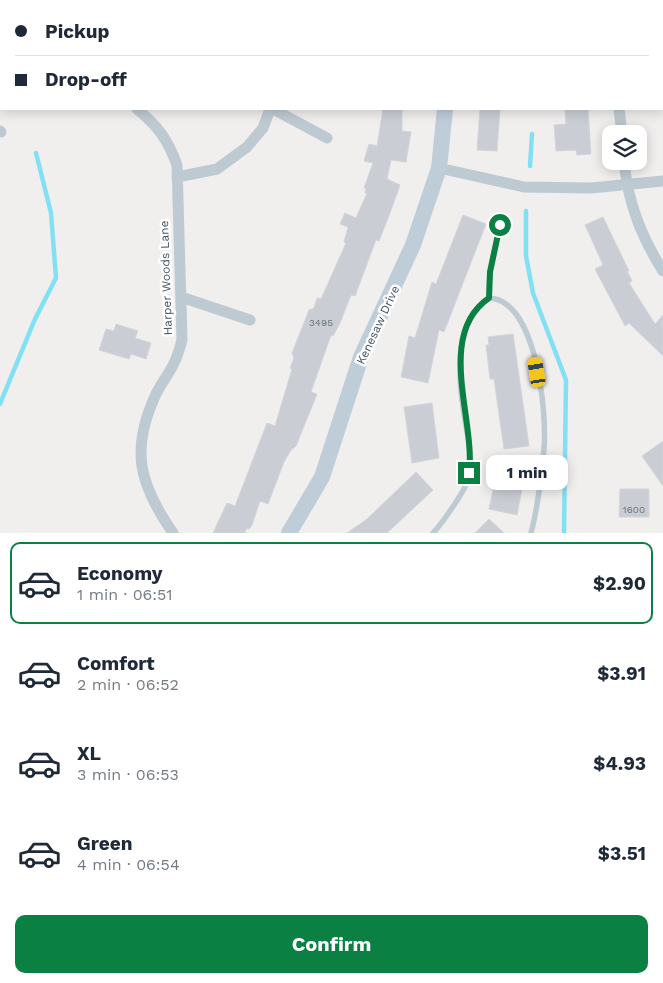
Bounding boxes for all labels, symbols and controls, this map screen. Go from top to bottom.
text: Pickup [45,20,109,43]
text: Drop-off [45,68,127,91]
map controls [602,125,647,170]
button: layers [602,125,647,170]
route start [489,214,511,236]
street label: Harper Woods Lane [157,220,175,336]
street label: Kenesaw Drive [354,283,402,367]
house number: 3495 [309,317,333,328]
car [527,356,546,388]
callout: 1 min [486,456,569,490]
route end [458,462,480,484]
text: 1 min [506,463,548,482]
house number: 1600 [623,504,645,515]
icon: car [17,561,62,606]
text: Economy [77,562,162,585]
text: $2.90 [593,572,646,595]
text: 1 min · 06:51 [77,585,173,604]
icon: car [17,651,62,696]
text: Comfort [77,652,155,675]
text: $3.91 [597,662,646,685]
text: 2 min · 06:52 [77,675,179,694]
icon: car [17,741,62,786]
text: XL [77,742,101,765]
text: $4.93 [593,752,646,775]
text: 3 min · 06:53 [77,765,179,784]
icon: car [17,831,62,876]
text: Green [77,832,133,855]
text: $3.51 [598,842,646,865]
text: 4 min · 06:54 [77,855,180,874]
button: Confirm [15,915,648,973]

